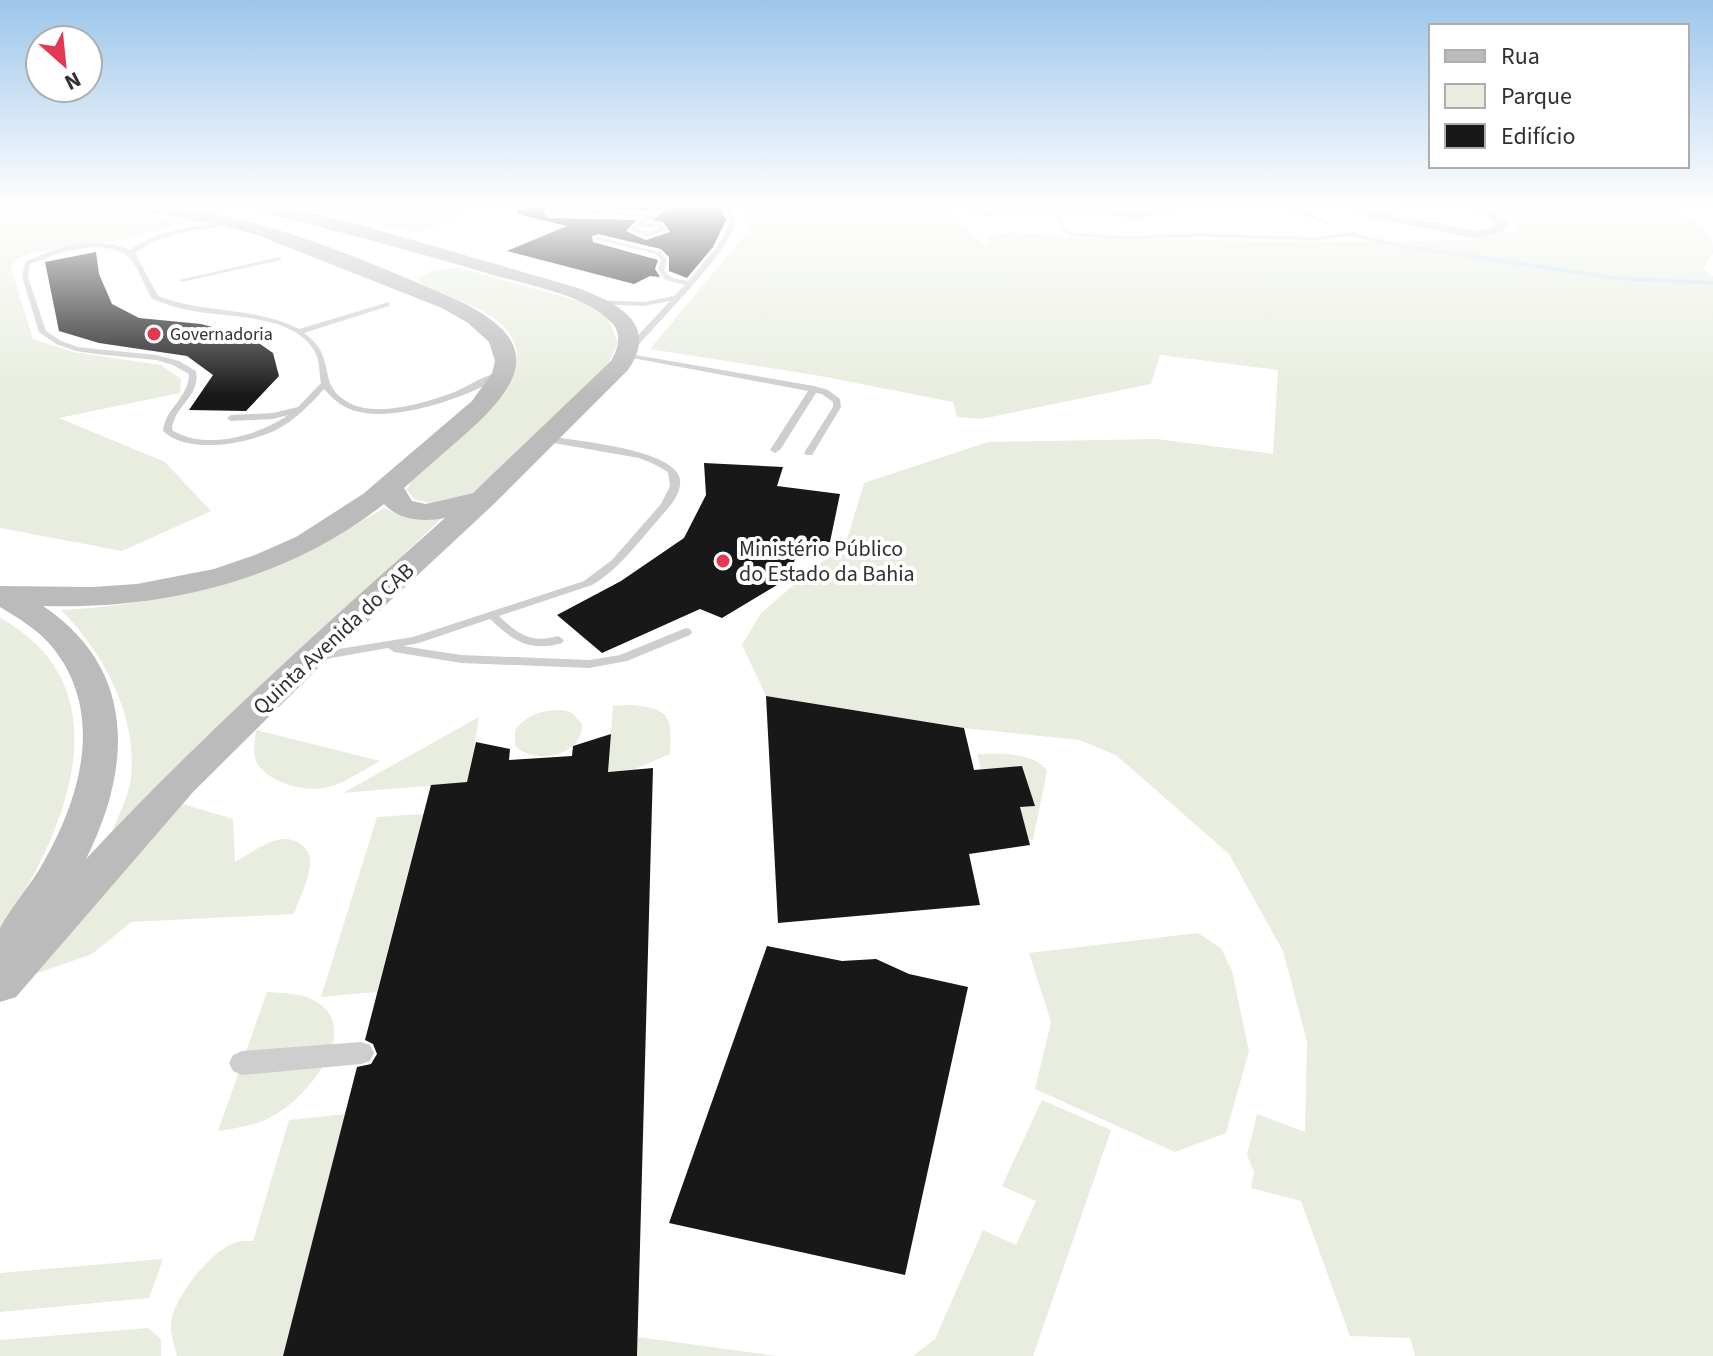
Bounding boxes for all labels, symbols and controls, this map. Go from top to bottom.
north arrow [24,24,104,104]
legend [1429,24,1689,168]
text: Rua [1501,39,1540,74]
text: N [59,63,86,99]
text: Parque [1501,79,1572,114]
text: Edifício [1501,119,1575,154]
place label: Governadoria [170,322,273,347]
marker: Governadoria [145,325,163,343]
place label: Ministério Público do Estado da Bahia [739,533,915,590]
marker: Ministério Público do Estado da Bahia [714,552,732,570]
street label: Quinta Avenida do CAB [246,555,422,722]

